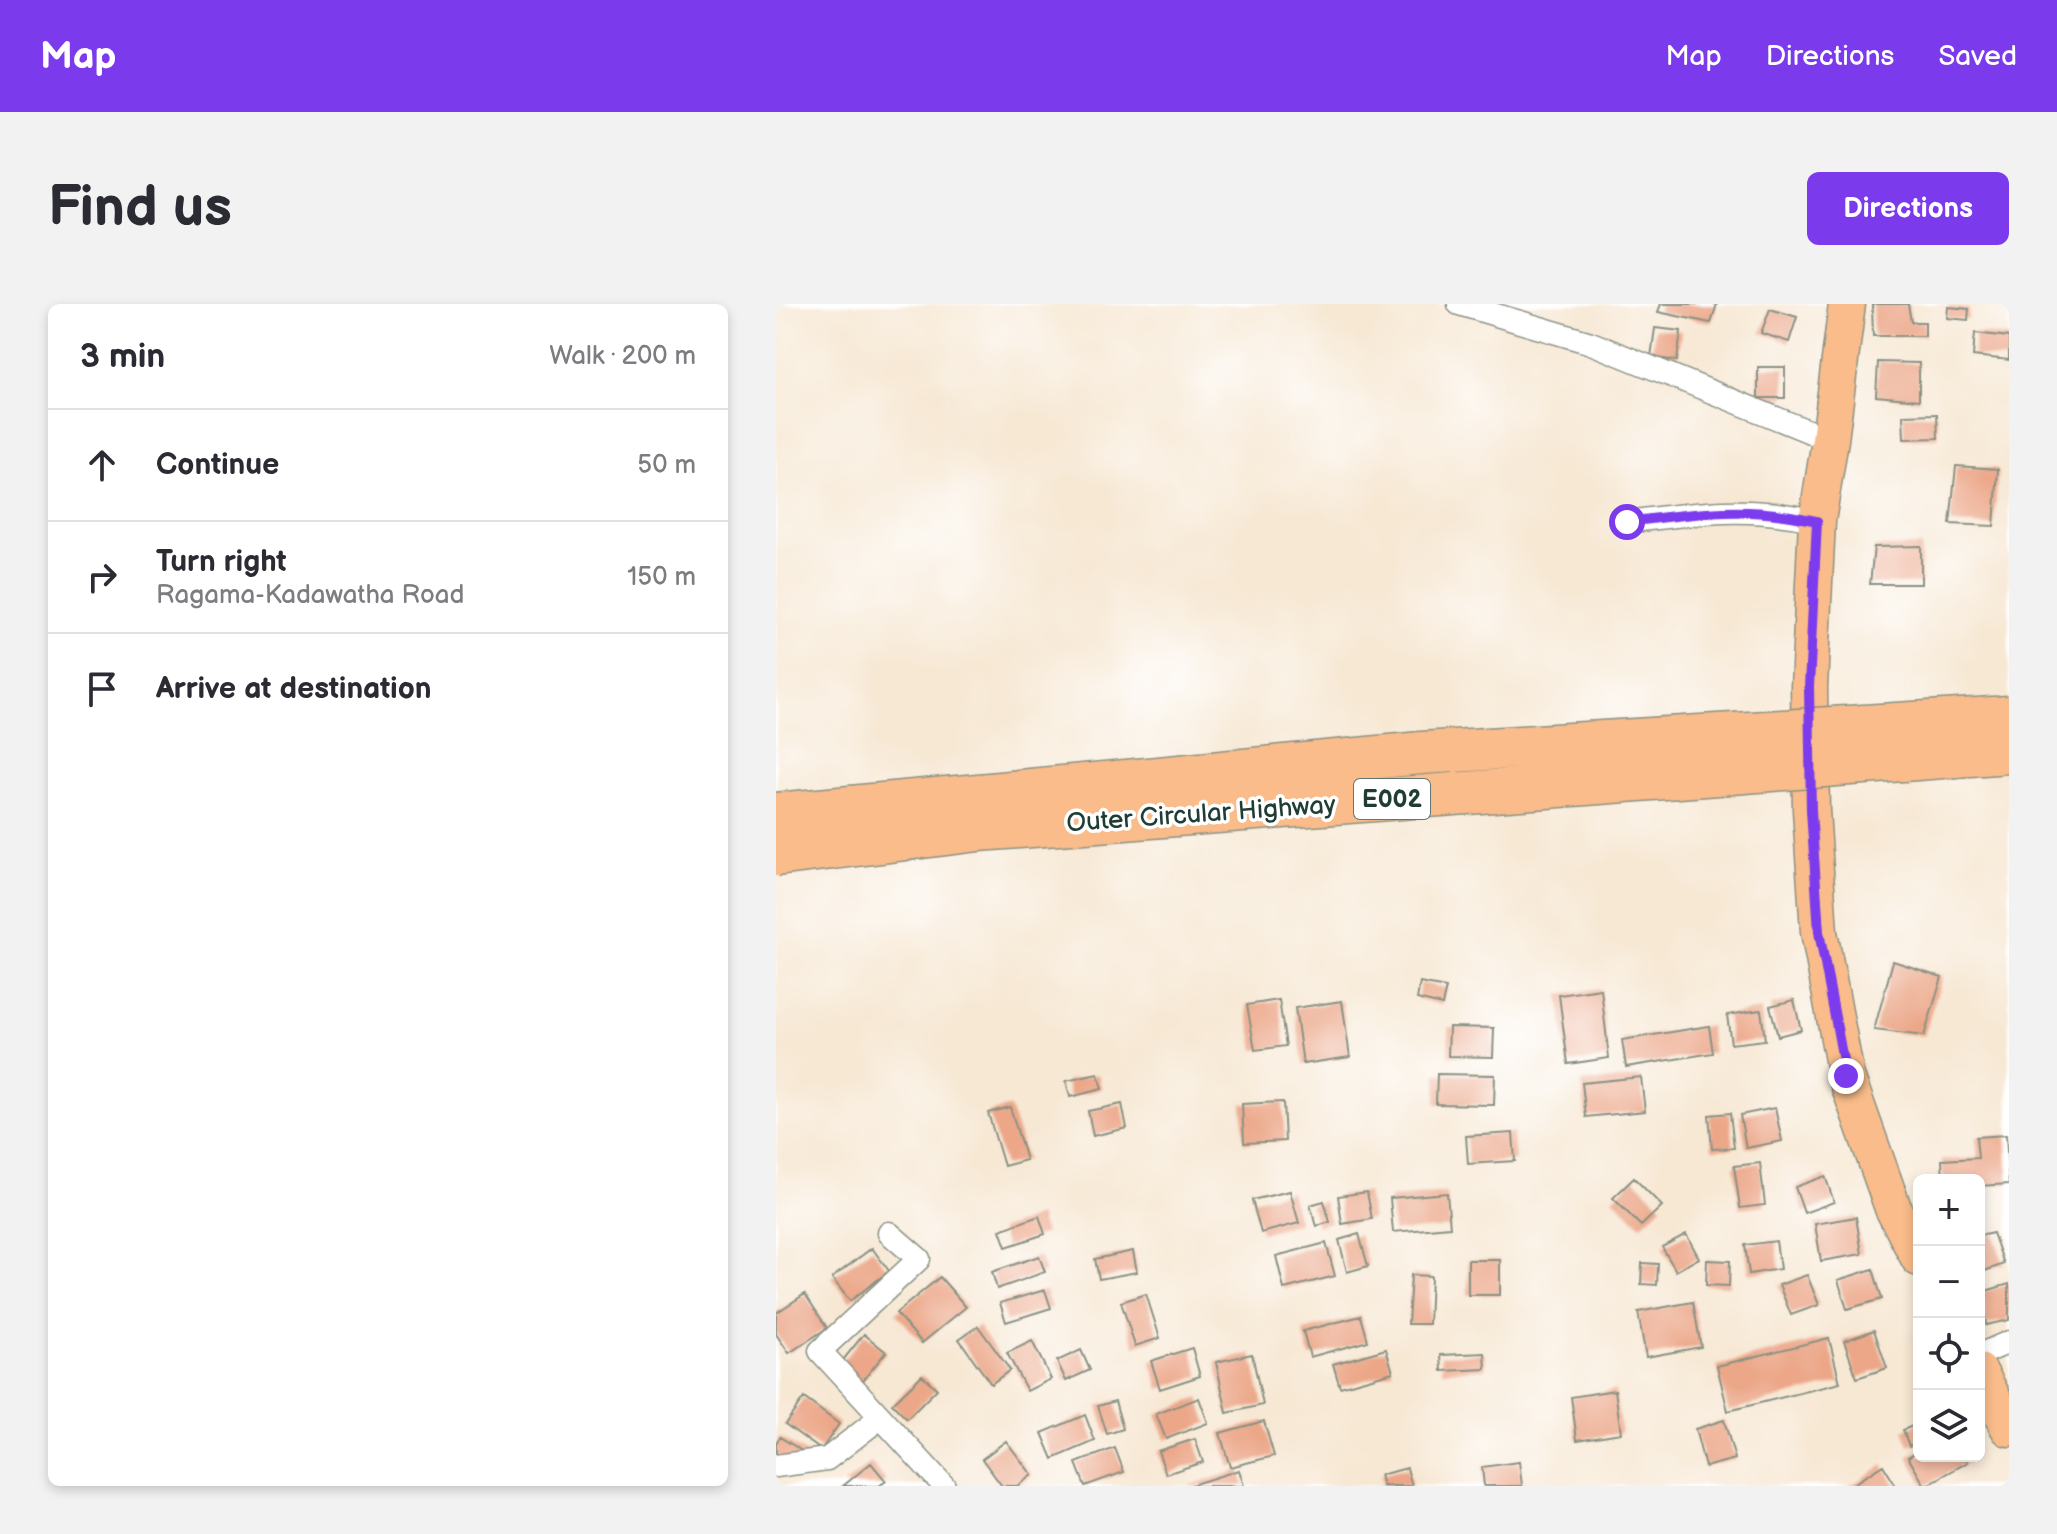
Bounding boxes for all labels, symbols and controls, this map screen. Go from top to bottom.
text: Map [40,34,116,79]
text: Map [1665,40,1722,73]
text: Directions [1766,40,1894,73]
text: Saved [1938,40,2017,73]
button: Directions [1807,172,2009,245]
text: Find us [48,175,232,242]
text: 3 min [80,336,165,377]
text: Walk · 200 m [549,341,696,372]
icon: ahead [80,443,124,487]
text: Continue [156,447,279,483]
text: 50 m [637,450,696,481]
route start [1609,504,1645,540]
text: Turn right [156,544,287,580]
icon: right [80,555,124,599]
text: 150 m [627,562,696,593]
text: Ragama-Kadawatha Road [156,580,464,611]
icon: arrive [80,667,124,711]
text: Arrive at destination [156,671,432,707]
road number: E002 [1354,779,1430,819]
street label: Outer Circular Highway [1065,790,1337,839]
route end [1828,1058,1864,1094]
map controls [1913,1174,1985,1462]
button: + [1913,1174,1985,1246]
button: − [1913,1246,1985,1318]
button: locate [1913,1318,1985,1390]
button: layers [1913,1390,1985,1462]

